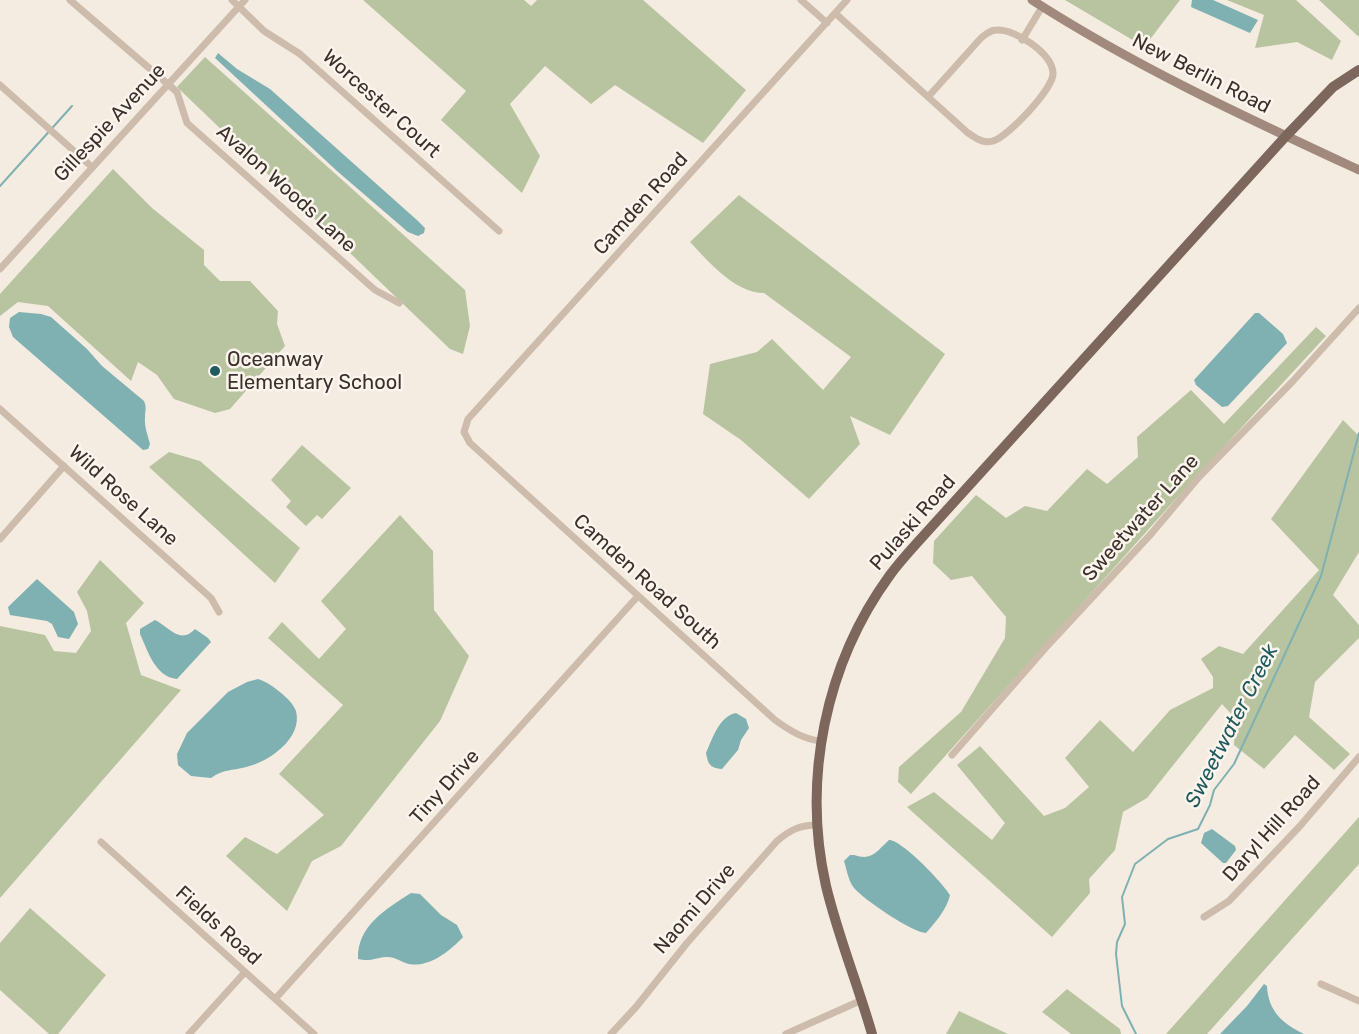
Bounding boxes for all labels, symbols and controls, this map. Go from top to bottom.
street label: New Berlin Road [1128,29,1274,119]
street label: Worcester Court [317,45,445,163]
street label: Gillespie Avenue [49,59,171,187]
street label: Avalon Woods Lane [211,120,361,258]
street label: Camden Road [589,148,693,260]
place label: Oceanway Elementary School [227,348,402,395]
marker: Oceanway Elementary School [208,364,222,378]
street label: Wild Rose Lane [63,441,183,551]
street label: Sweetwater Lane [1078,450,1204,586]
street label: Pulaski Road [865,470,961,576]
street label: Camden Road South [568,509,726,655]
water label: Sweetwater Creek [1180,640,1284,812]
street label: Tiny Drive [405,745,485,829]
street label: Daryl Hill Road [1218,771,1326,887]
street label: Naomi Drive [649,859,741,959]
street label: Fields Road [170,881,266,971]

